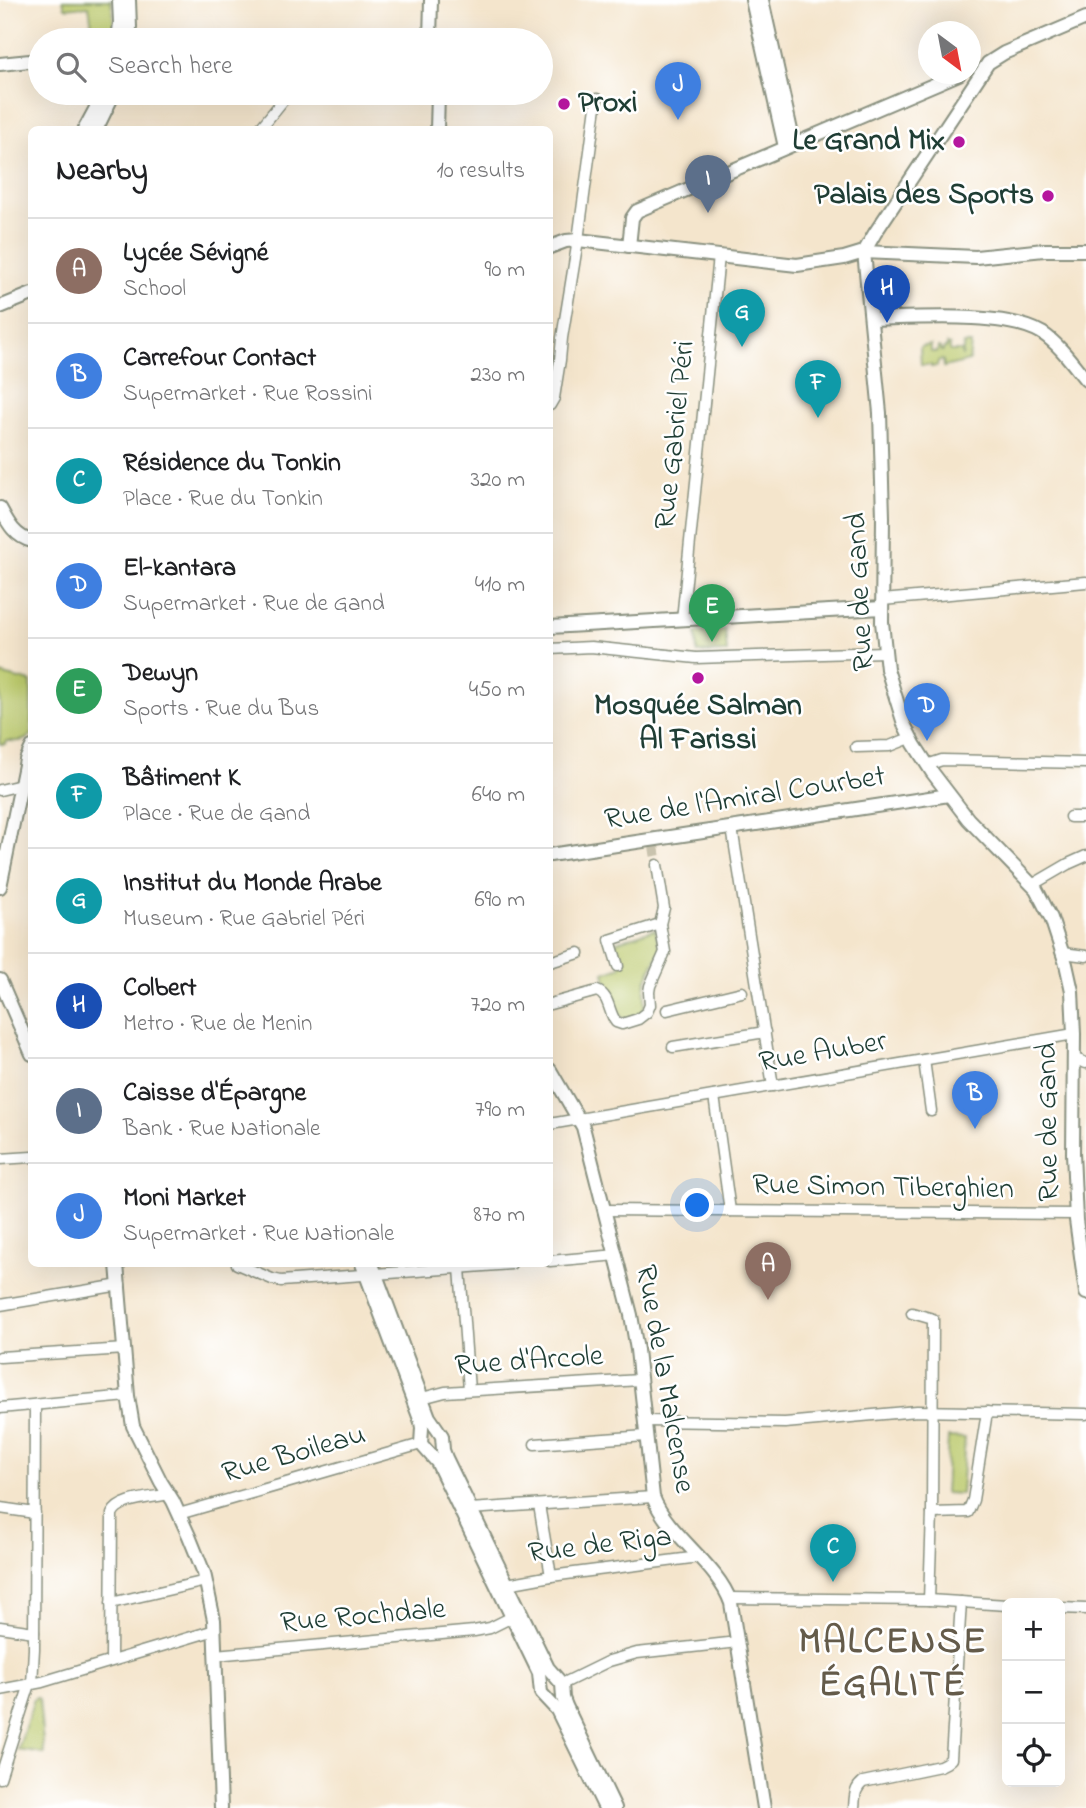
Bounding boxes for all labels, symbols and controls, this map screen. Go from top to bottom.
north arrow [918,21,981,84]
search box [28,28,553,105]
icon: search [52,48,90,86]
text: Search here [108,48,233,86]
pin: J [655,62,701,120]
place label: Proxi [578,82,637,126]
marker: Proxi [556,96,572,112]
place label: Le Grand Mix [792,120,945,164]
marker: Le Grand Mix [951,134,967,150]
text: Nearby [56,150,148,194]
text: 10 results [436,155,525,188]
pin: I [685,155,731,213]
place label: Palais des Sports [814,174,1034,218]
marker: Palais des Sports [1040,188,1056,204]
text: Lycée Sévigné [123,235,268,273]
text: A [72,254,86,287]
text: 90 m [485,254,525,287]
pin: H [864,265,910,323]
text: School [123,273,186,306]
pin: G [719,289,765,347]
street label: Rue Gabriel Péri [644,338,708,532]
text: Carrefour Contact [123,340,316,378]
text: B [71,359,87,392]
text: 230 m [471,359,525,392]
pin: F [795,360,841,418]
text: Supermarket · Rue Rossini [123,378,372,411]
text: Résidence du Tonkin [123,445,341,483]
text: C [73,464,85,497]
text: 320 m [471,464,525,497]
text: Place · Rue du Tonkin [123,483,323,516]
street label: Rue de Gand [835,511,887,673]
text: El-kantara [123,550,236,588]
text: D [71,569,87,602]
text: 410 m [475,569,525,602]
pin: E [689,584,735,642]
text: Supermarket · Rue de Gand [123,588,385,621]
text: Dewyn [123,655,198,693]
marker: Mosquée Salman Al Farissi [690,670,706,686]
text: E [72,674,86,707]
text: 450 m [469,674,525,707]
pin: D [904,683,950,741]
place label: Mosquée Salman Al Farissi [594,685,802,763]
text: Sports · Rue du Bus [123,693,319,726]
street label: Rue de l'Amiral Courbet [602,755,888,843]
text: Bâtiment K [123,760,240,798]
text: F [72,779,86,812]
text: 640 m [472,779,525,812]
text: Place · Rue de Gand [123,798,310,831]
text: Institut du Monde Arabe [123,865,382,903]
text: G [72,884,86,917]
text: 690 m [474,884,525,917]
text: Museum · Rue Gabriel Péri [123,903,365,936]
text: Colbert [123,970,197,1008]
text: H [72,989,86,1022]
text: 720 m [471,989,525,1022]
text: Metro · Rue de Menin [123,1008,312,1041]
street label: Rue Auber [756,1020,891,1086]
street label: Rue de Gand [1026,1042,1072,1202]
pin: B [952,1071,998,1129]
text: Caisse d'Épargne [123,1075,306,1113]
text: I [76,1094,82,1127]
text: 790 m [475,1094,525,1127]
text: Bank · Rue Nationale [123,1113,320,1146]
street label: Rue Simon Tiberghien [752,1164,1014,1212]
text: Moni Market [123,1180,246,1218]
your location [680,1188,714,1222]
text: J [73,1199,85,1232]
text: 870 m [473,1199,525,1232]
text: Supermarket · Rue Nationale [123,1218,394,1251]
pin: A [745,1242,791,1300]
street label: Rue de la Malcense [622,1262,706,1497]
street label: Rue d'Arcole [453,1335,605,1389]
street label: Rue Boileau [217,1414,371,1496]
street label: Rue de Riga [526,1515,674,1577]
pin: C [810,1524,856,1582]
street label: Rue Rochdale [278,1588,448,1646]
map controls [1002,1598,1065,1787]
button: + [1002,1598,1065,1661]
district label: MALCENSE ÉGALITÉ [799,1616,987,1713]
button: − [1002,1661,1065,1724]
button: locate [1002,1724,1065,1787]

